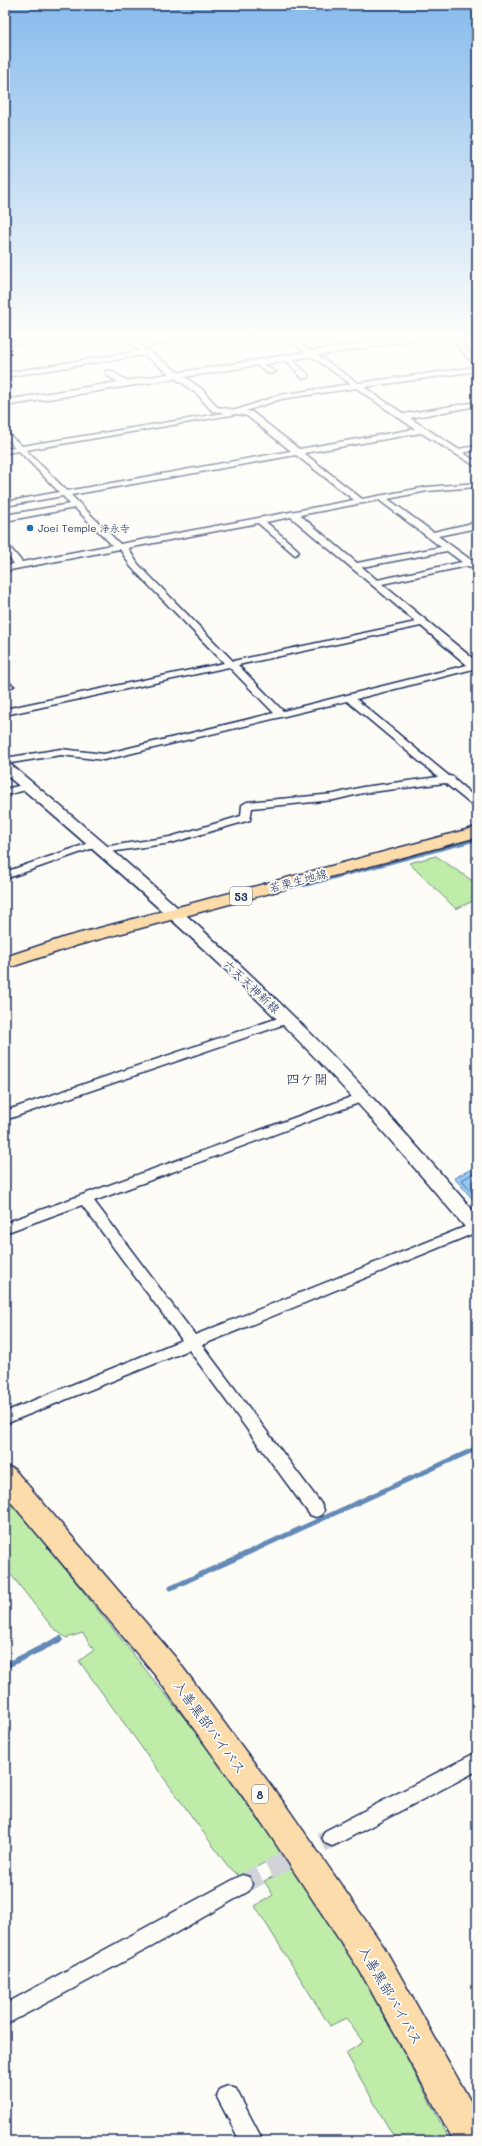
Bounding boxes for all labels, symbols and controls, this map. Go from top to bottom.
place label: Joei Temple 浄永寺 [38,521,130,535]
marker: Joei Temple 浄永寺 [25,523,35,533]
street label: 若栗生地線 [267,865,329,895]
road number: 53 [230,887,252,905]
street label: 六天天神新線 [220,956,284,1016]
district label: 四ケ開 [286,1069,328,1088]
street label: 入善黒部バイパス [169,1676,251,1778]
road number: 8 [252,1785,268,1803]
street label: 入善黒部バイパス [355,1942,427,2048]

